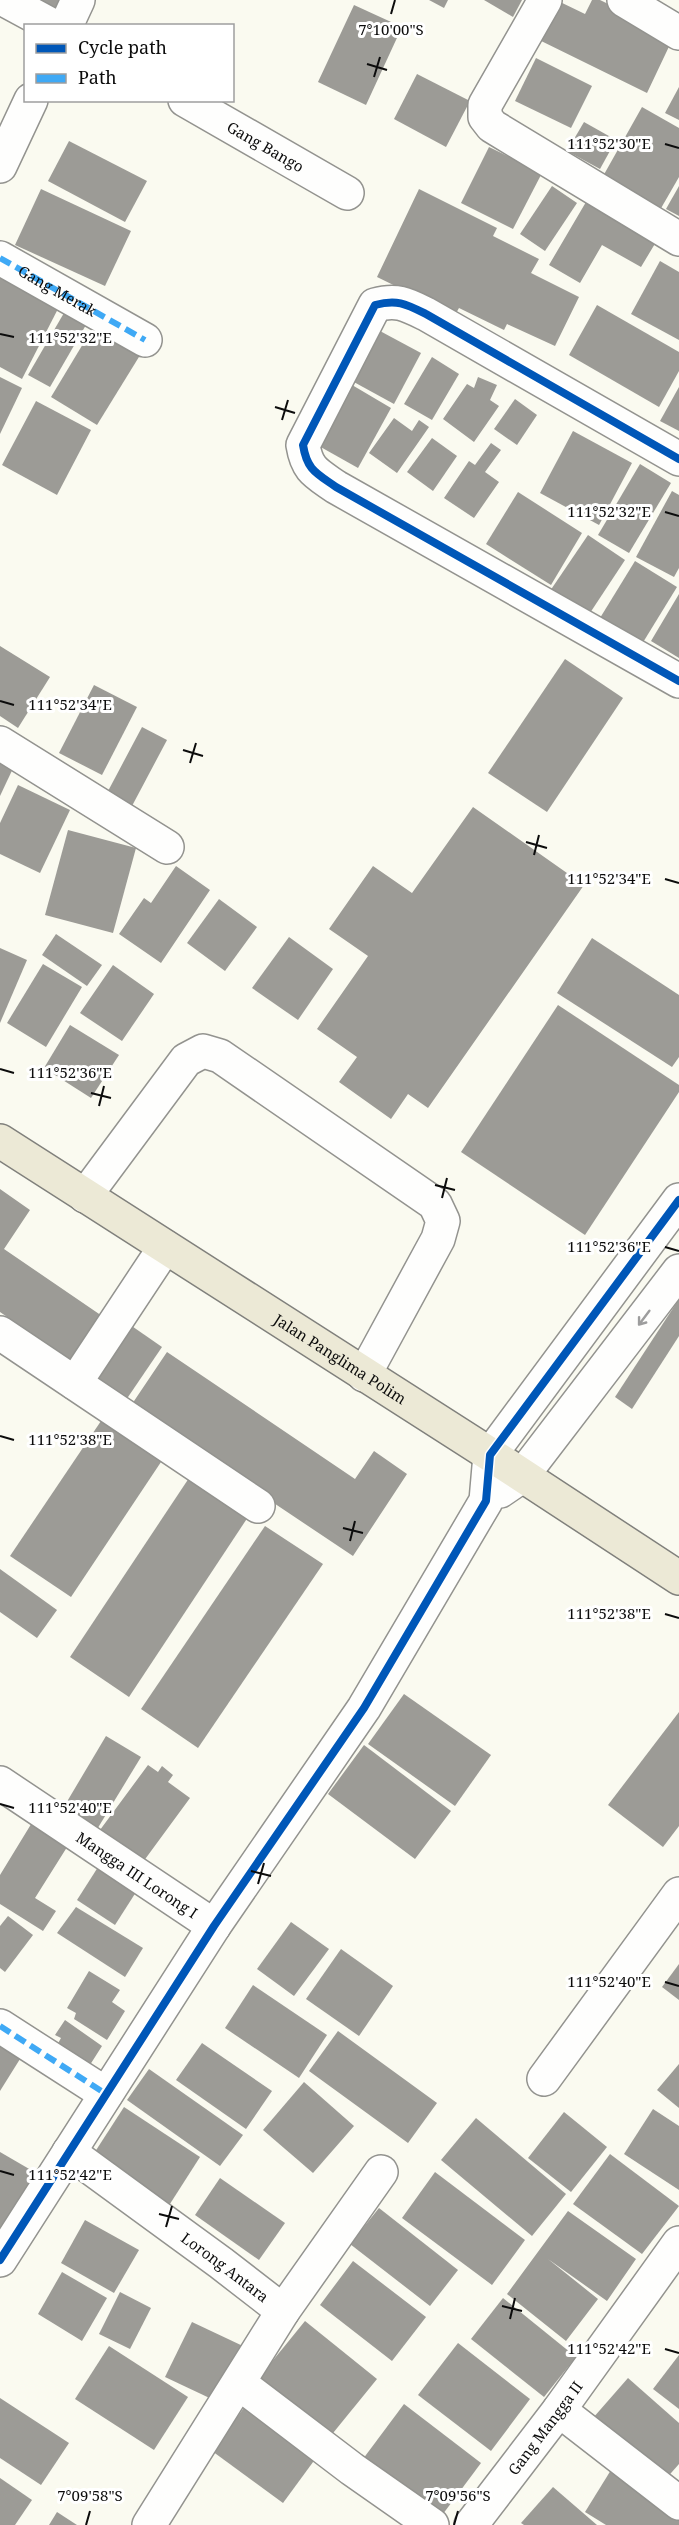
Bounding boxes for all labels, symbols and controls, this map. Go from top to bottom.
text: 7°10'00"S [358,19,424,39]
legend [24,24,234,102]
text: Cycle path [78,35,167,59]
text: Path [78,65,117,89]
street label: Gang Bango [224,116,308,176]
text: 111°52'30"E [567,133,651,153]
street label: Gang Merak [15,260,100,321]
text: 111°52'32"E [28,327,112,347]
text: 111°52'32"E [567,501,651,521]
text: 111°52'34"E [28,694,112,714]
text: 111°52'34"E [567,868,651,888]
text: 111°52'36"E [28,1062,112,1082]
text: 111°52'36"E [567,1236,651,1256]
street label: Jalan Panglima Polim [270,1308,410,1408]
one-way arrow [637,1309,650,1325]
text: 111°52'38"E [28,1429,112,1449]
text: 111°52'38"E [567,1603,651,1623]
text: 111°52'40"E [28,1797,112,1817]
street label: Mangga III Lorong I [73,1827,202,1922]
text: 111°52'40"E [567,1971,651,1991]
text: 111°52'42"E [28,2164,112,2184]
street label: Lorong Antara [178,2227,273,2306]
text: 111°52'42"E [567,2338,651,2358]
street label: Gang Mangga II [503,2377,587,2479]
text: 7°09'58"S [57,2485,123,2505]
text: 7°09'56"S [425,2485,491,2505]

